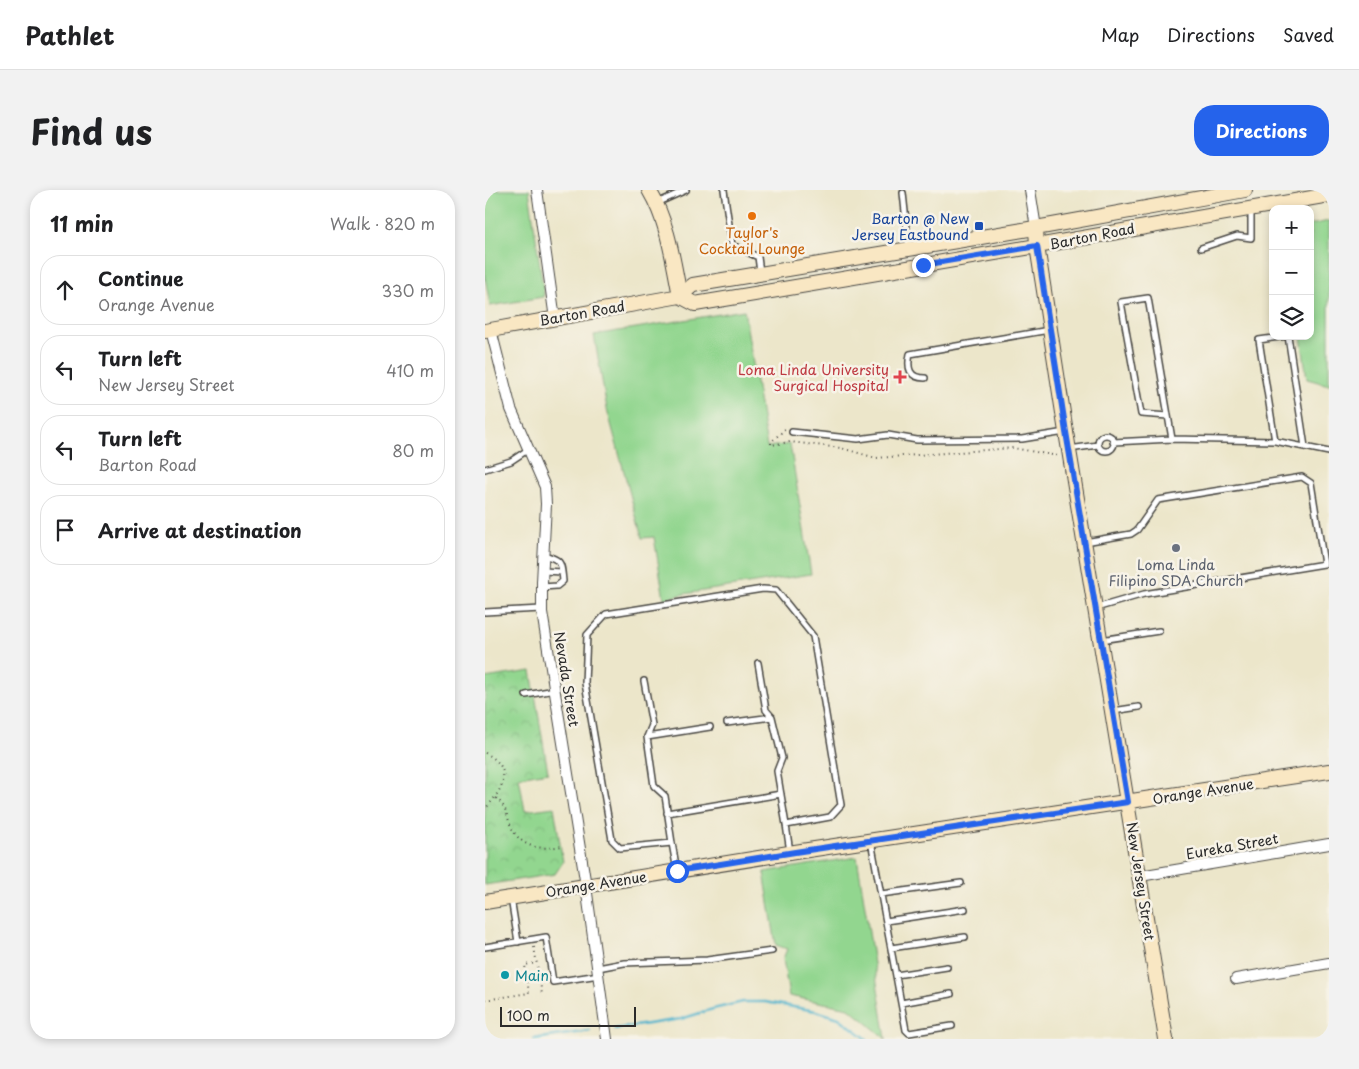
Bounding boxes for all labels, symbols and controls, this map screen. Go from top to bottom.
text: Pathlet [25,17,115,53]
text: Map [1101,21,1139,48]
text: Directions [1167,21,1255,48]
text: Saved [1283,21,1334,48]
text: Find us [30,104,152,157]
button: Directions [1194,105,1329,156]
map controls [1269,205,1314,340]
button: + [1269,205,1314,250]
text: 11 min [50,207,114,239]
place label: Barton @ New Jersey Eastbound [852,208,969,245]
marker: Taylor's Cocktail Lounge [746,210,758,222]
text: Walk · 820 m [330,211,435,235]
street label: Barton Road [1048,217,1136,255]
marker: Barton @ New Jersey Eastbound [973,220,985,232]
place label: Taylor's Cocktail Lounge [699,222,806,259]
button: − [1269,250,1314,295]
route end [912,254,935,277]
text: Continue [98,264,184,292]
icon: ahead [51,276,79,304]
text: 330 m [381,278,434,302]
text: Orange Avenue [98,292,215,316]
street label: Barton Road [538,295,626,331]
button: layers [1269,295,1314,340]
text: Turn left [98,344,182,372]
icon: left [51,356,79,384]
text: 410 m [386,358,434,382]
place label: Loma Linda University Surgical Hospital [738,359,889,396]
marker: Loma Linda University Surgical Hospital [893,370,907,384]
text: New Jersey Street [98,372,235,396]
text: Turn left [98,424,182,452]
icon: left [51,436,79,464]
text: 80 m [392,438,434,462]
text: Barton Road [98,452,197,476]
icon: arrive [51,516,79,544]
text: Arrive at destination [98,516,302,544]
marker: Loma Linda Filipino SDA Church [1170,542,1182,554]
place label: Loma Linda Filipino SDA Church [1108,554,1244,591]
street label: Nevada Street [549,630,585,728]
street label: Orange Avenue [1151,773,1255,809]
street label: New Jersey Street [1121,820,1161,942]
street label: Eureka Street [1184,828,1280,864]
route start [666,860,689,883]
street label: Orange Avenue [544,866,648,902]
place label: Main [515,965,549,986]
marker: Main [499,969,511,981]
scale bar [500,1004,636,1027]
text: 100 m [507,1005,550,1026]

